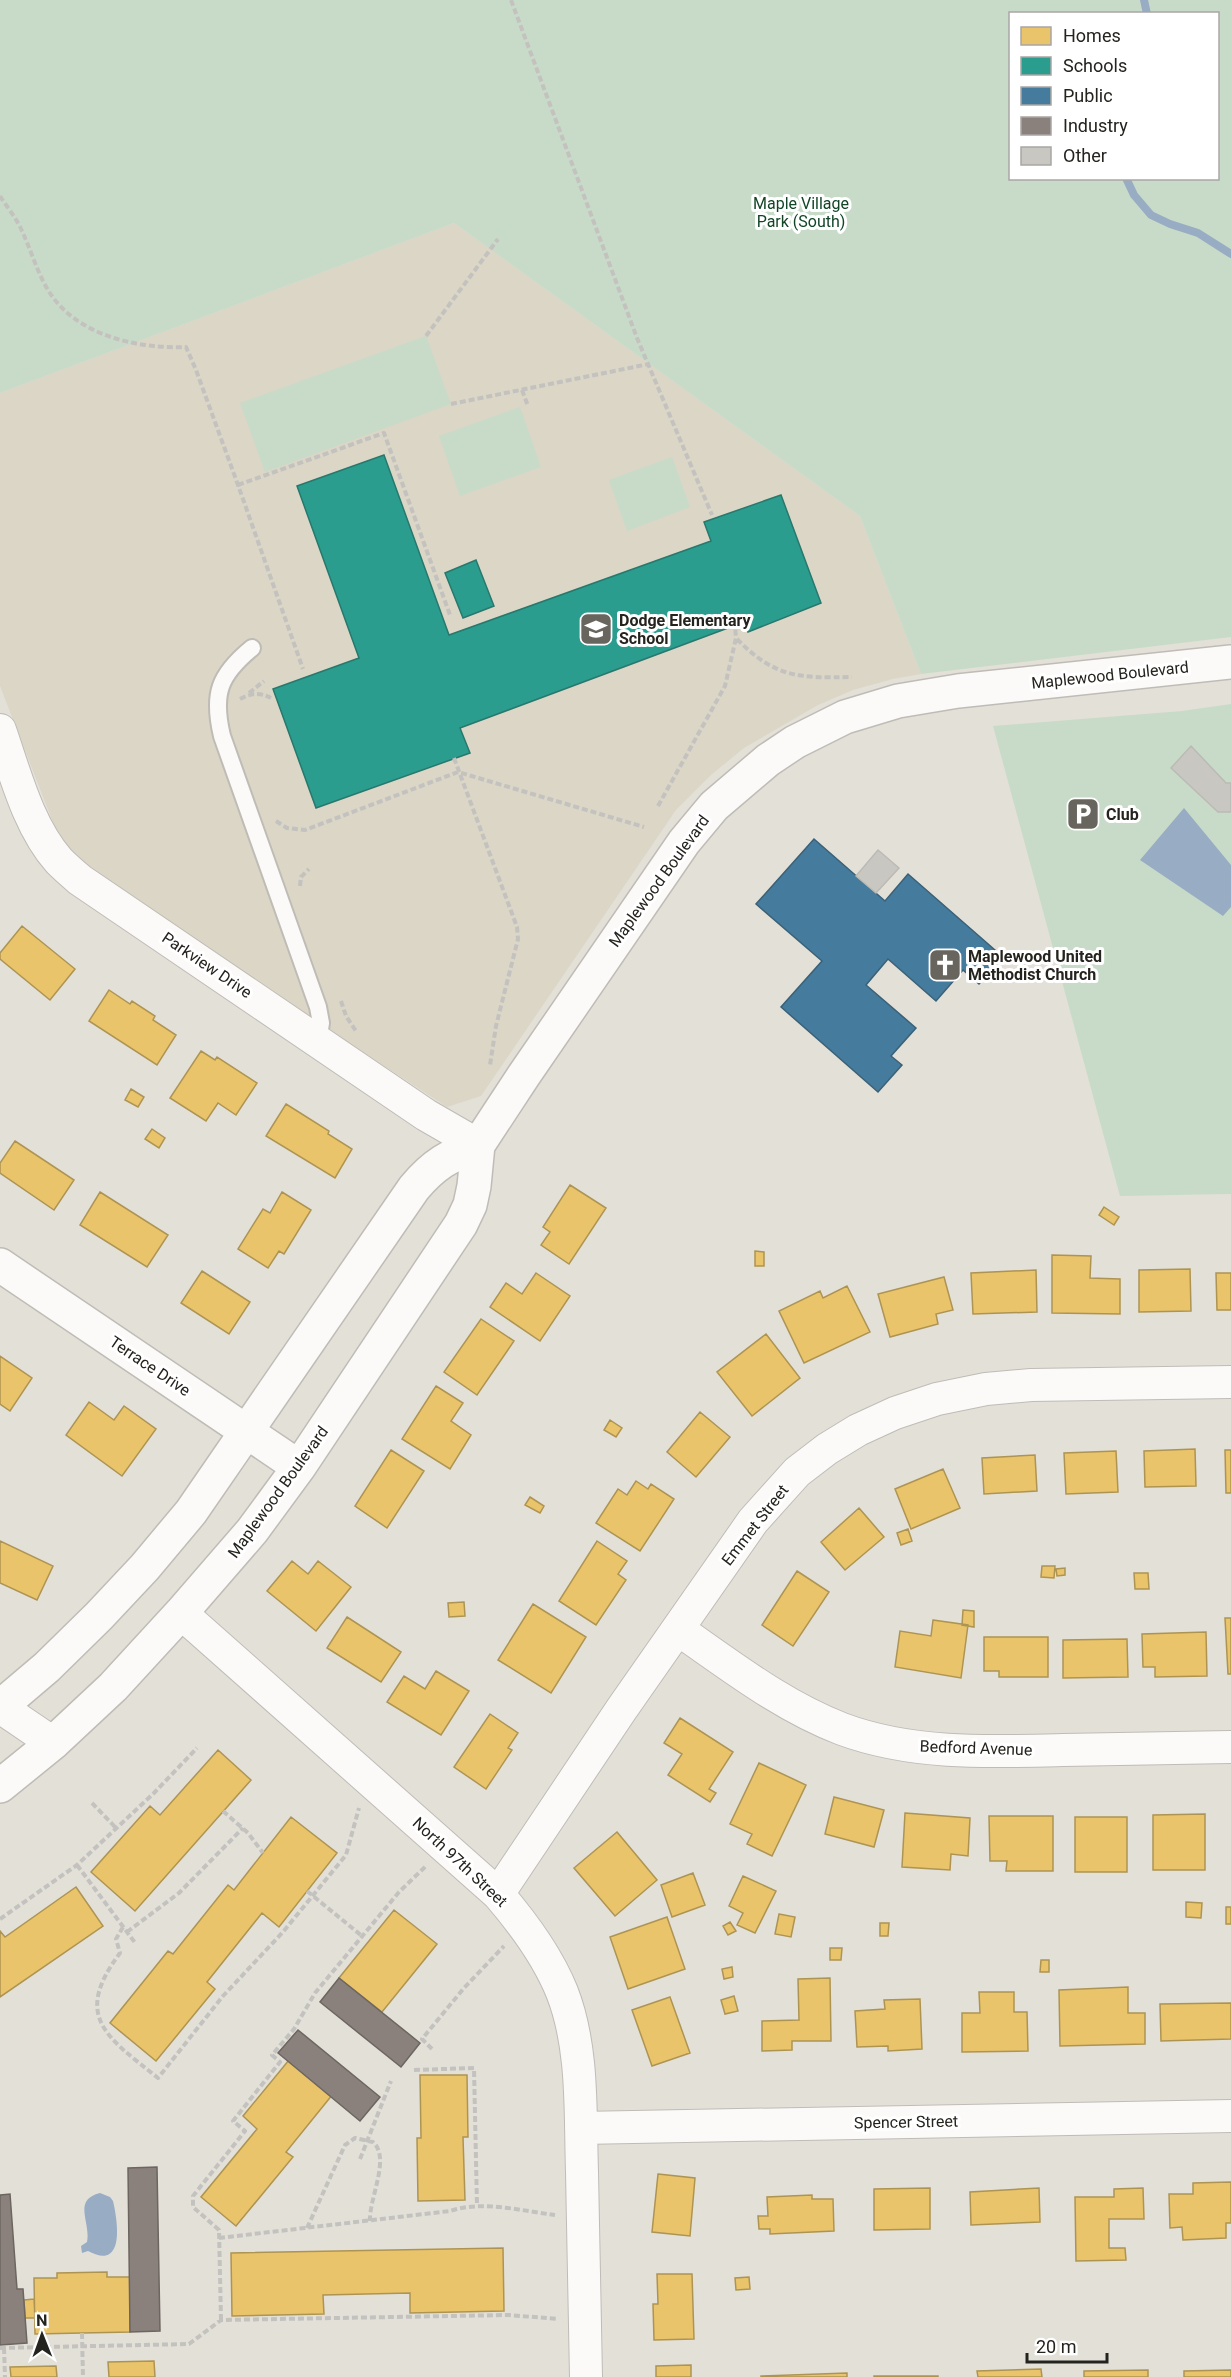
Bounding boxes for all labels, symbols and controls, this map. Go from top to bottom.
legend [1009,12,1219,180]
text: Homes [1063,25,1121,46]
text: Schools [1063,55,1127,76]
text: Public [1063,85,1113,106]
text: Industry [1063,115,1128,136]
text: Other [1063,145,1107,166]
park label: Maple Village Park (South) [753,194,849,231]
school or university icon: Dodge Elementary School [578,611,614,647]
place label: Dodge Elementary School [619,611,752,648]
street label: Maplewood Boulevard [1030,657,1190,693]
parking icon: Club [1065,796,1101,832]
place label: Club [1106,805,1139,824]
street label: Maplewood Boulevard [605,811,713,951]
street label: Parkview Drive [158,928,256,1002]
church icon: Maplewood United Methodist Church [927,947,963,983]
place label: Maplewood United Methodist Church [968,947,1102,984]
street label: Terrace Drive [106,1332,194,1400]
street label: Maplewood Boulevard [224,1422,332,1562]
street label: Emmet Street [718,1481,792,1569]
street label: Bedford Avenue [919,1737,1033,1759]
street label: North 97th Street [409,1813,511,1911]
street label: Spencer Street [854,2112,958,2132]
north arrow [12,2305,72,2365]
text: N [36,2311,48,2330]
scale bar [1027,2326,1106,2364]
text: 20 m [1036,2336,1076,2357]

